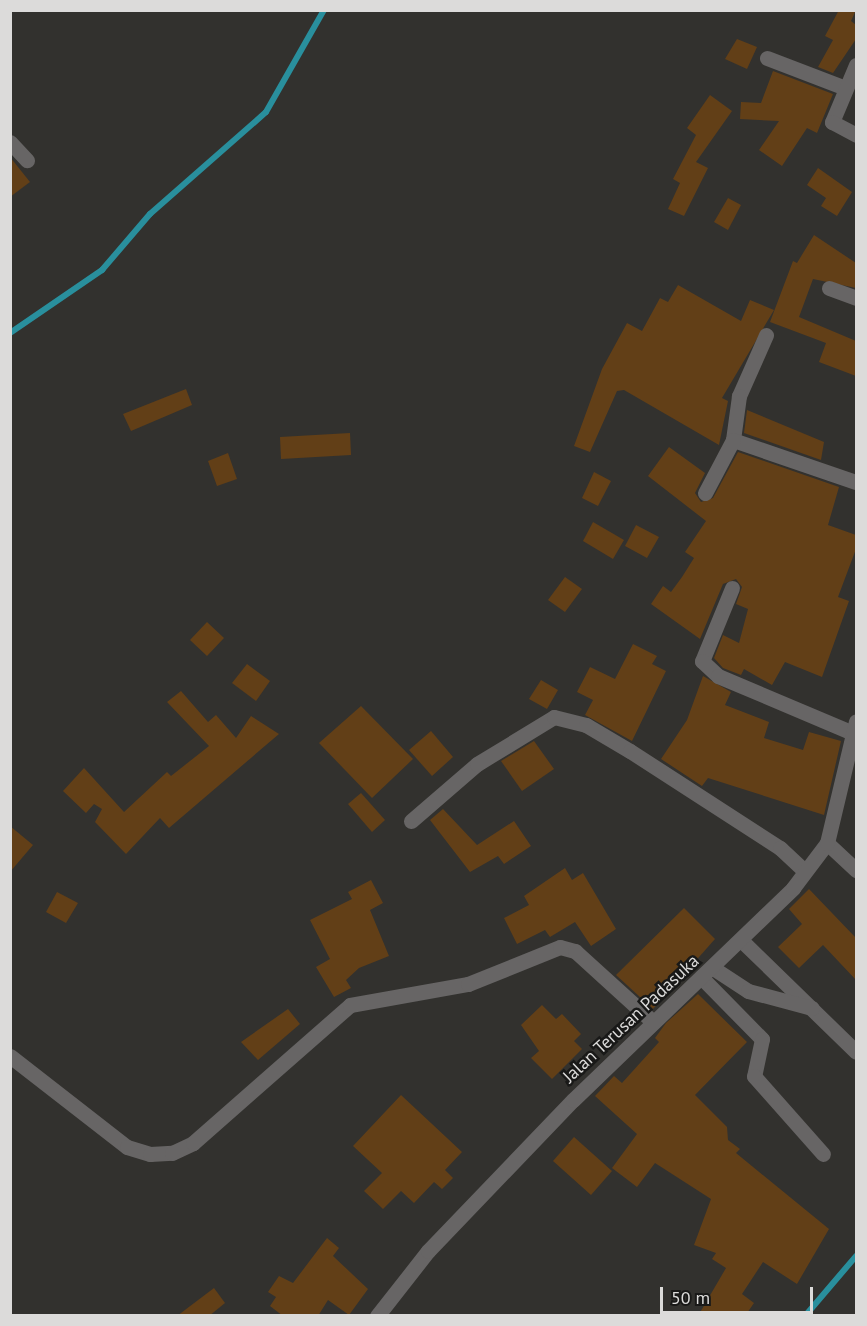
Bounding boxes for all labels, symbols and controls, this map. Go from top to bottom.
street label: Jalan Terusan Padasuka [558,950,704,1088]
scale bar [663,1275,816,1313]
text: 50 m [671,1286,710,1309]

